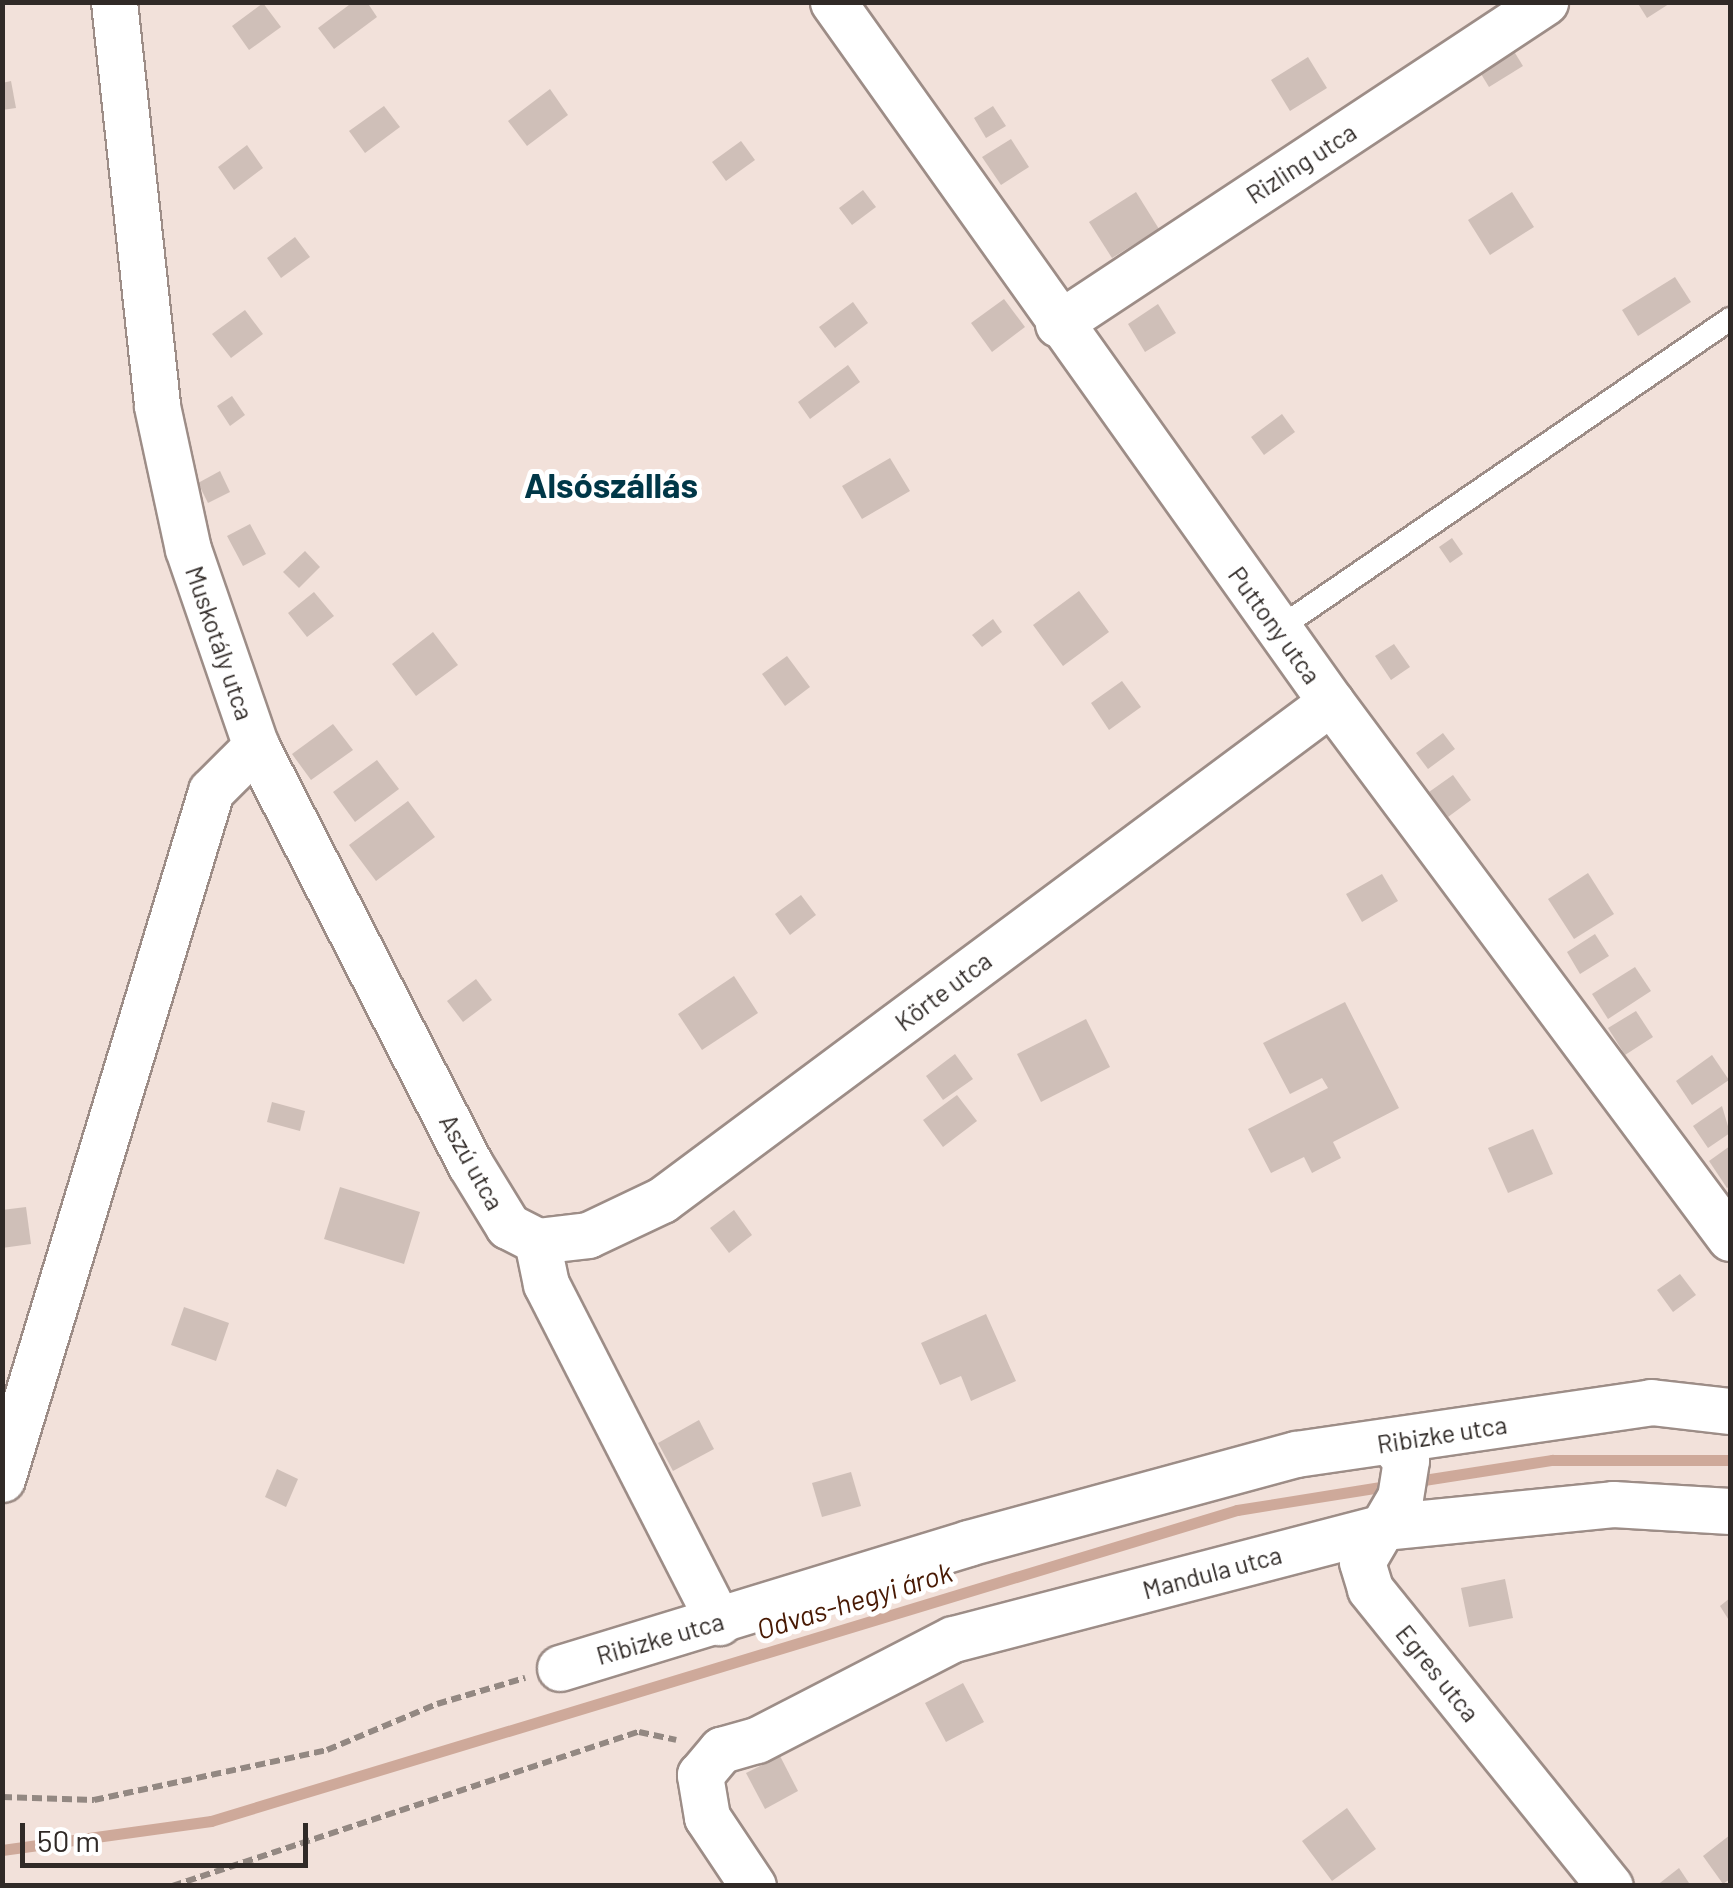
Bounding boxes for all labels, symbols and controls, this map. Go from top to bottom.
street label: Rizling utca [1241,116,1361,210]
district label: Alsószállás [524,463,698,505]
street label: Puttony utca [1223,561,1327,689]
street label: Muskotály utca [180,562,260,724]
street label: Körte utca [889,945,997,1037]
street label: Aszú utca [434,1109,510,1215]
street label: Ribizke utca [1375,1409,1509,1459]
street label: Mandula utca [1139,1539,1285,1605]
water label: Odvas-hegyi árok [752,1554,956,1646]
street label: Ribizke utca [593,1606,727,1670]
street label: Egres utca [1390,1619,1486,1727]
scale bar [25,1803,312,1865]
text: 50 m [37,1822,100,1858]

